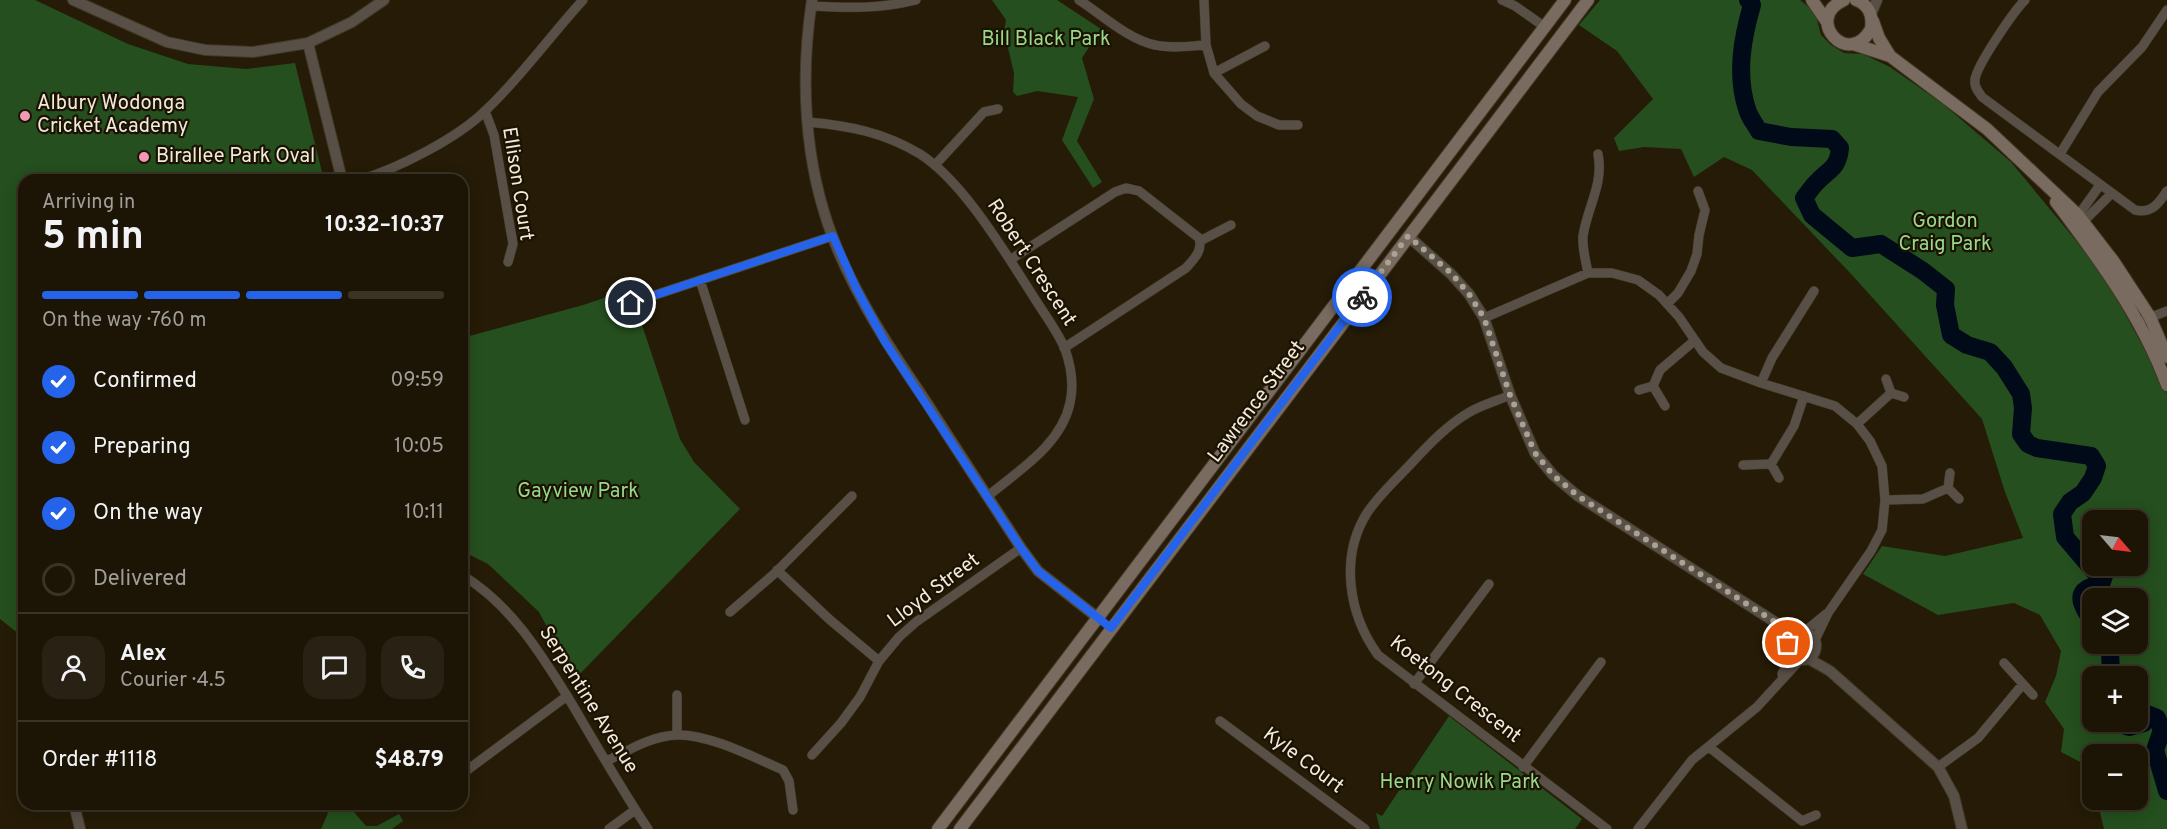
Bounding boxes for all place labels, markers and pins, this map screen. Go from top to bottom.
place label: Albury Wodonga Cricket Academy [37,91,188,140]
marker: Albury Wodonga Cricket Academy [18,109,32,123]
place label: Birallee Park Oval [156,144,315,170]
marker: Birallee Park Oval [137,150,151,164]
pin [605,277,656,328]
pin [1762,617,1813,668]

